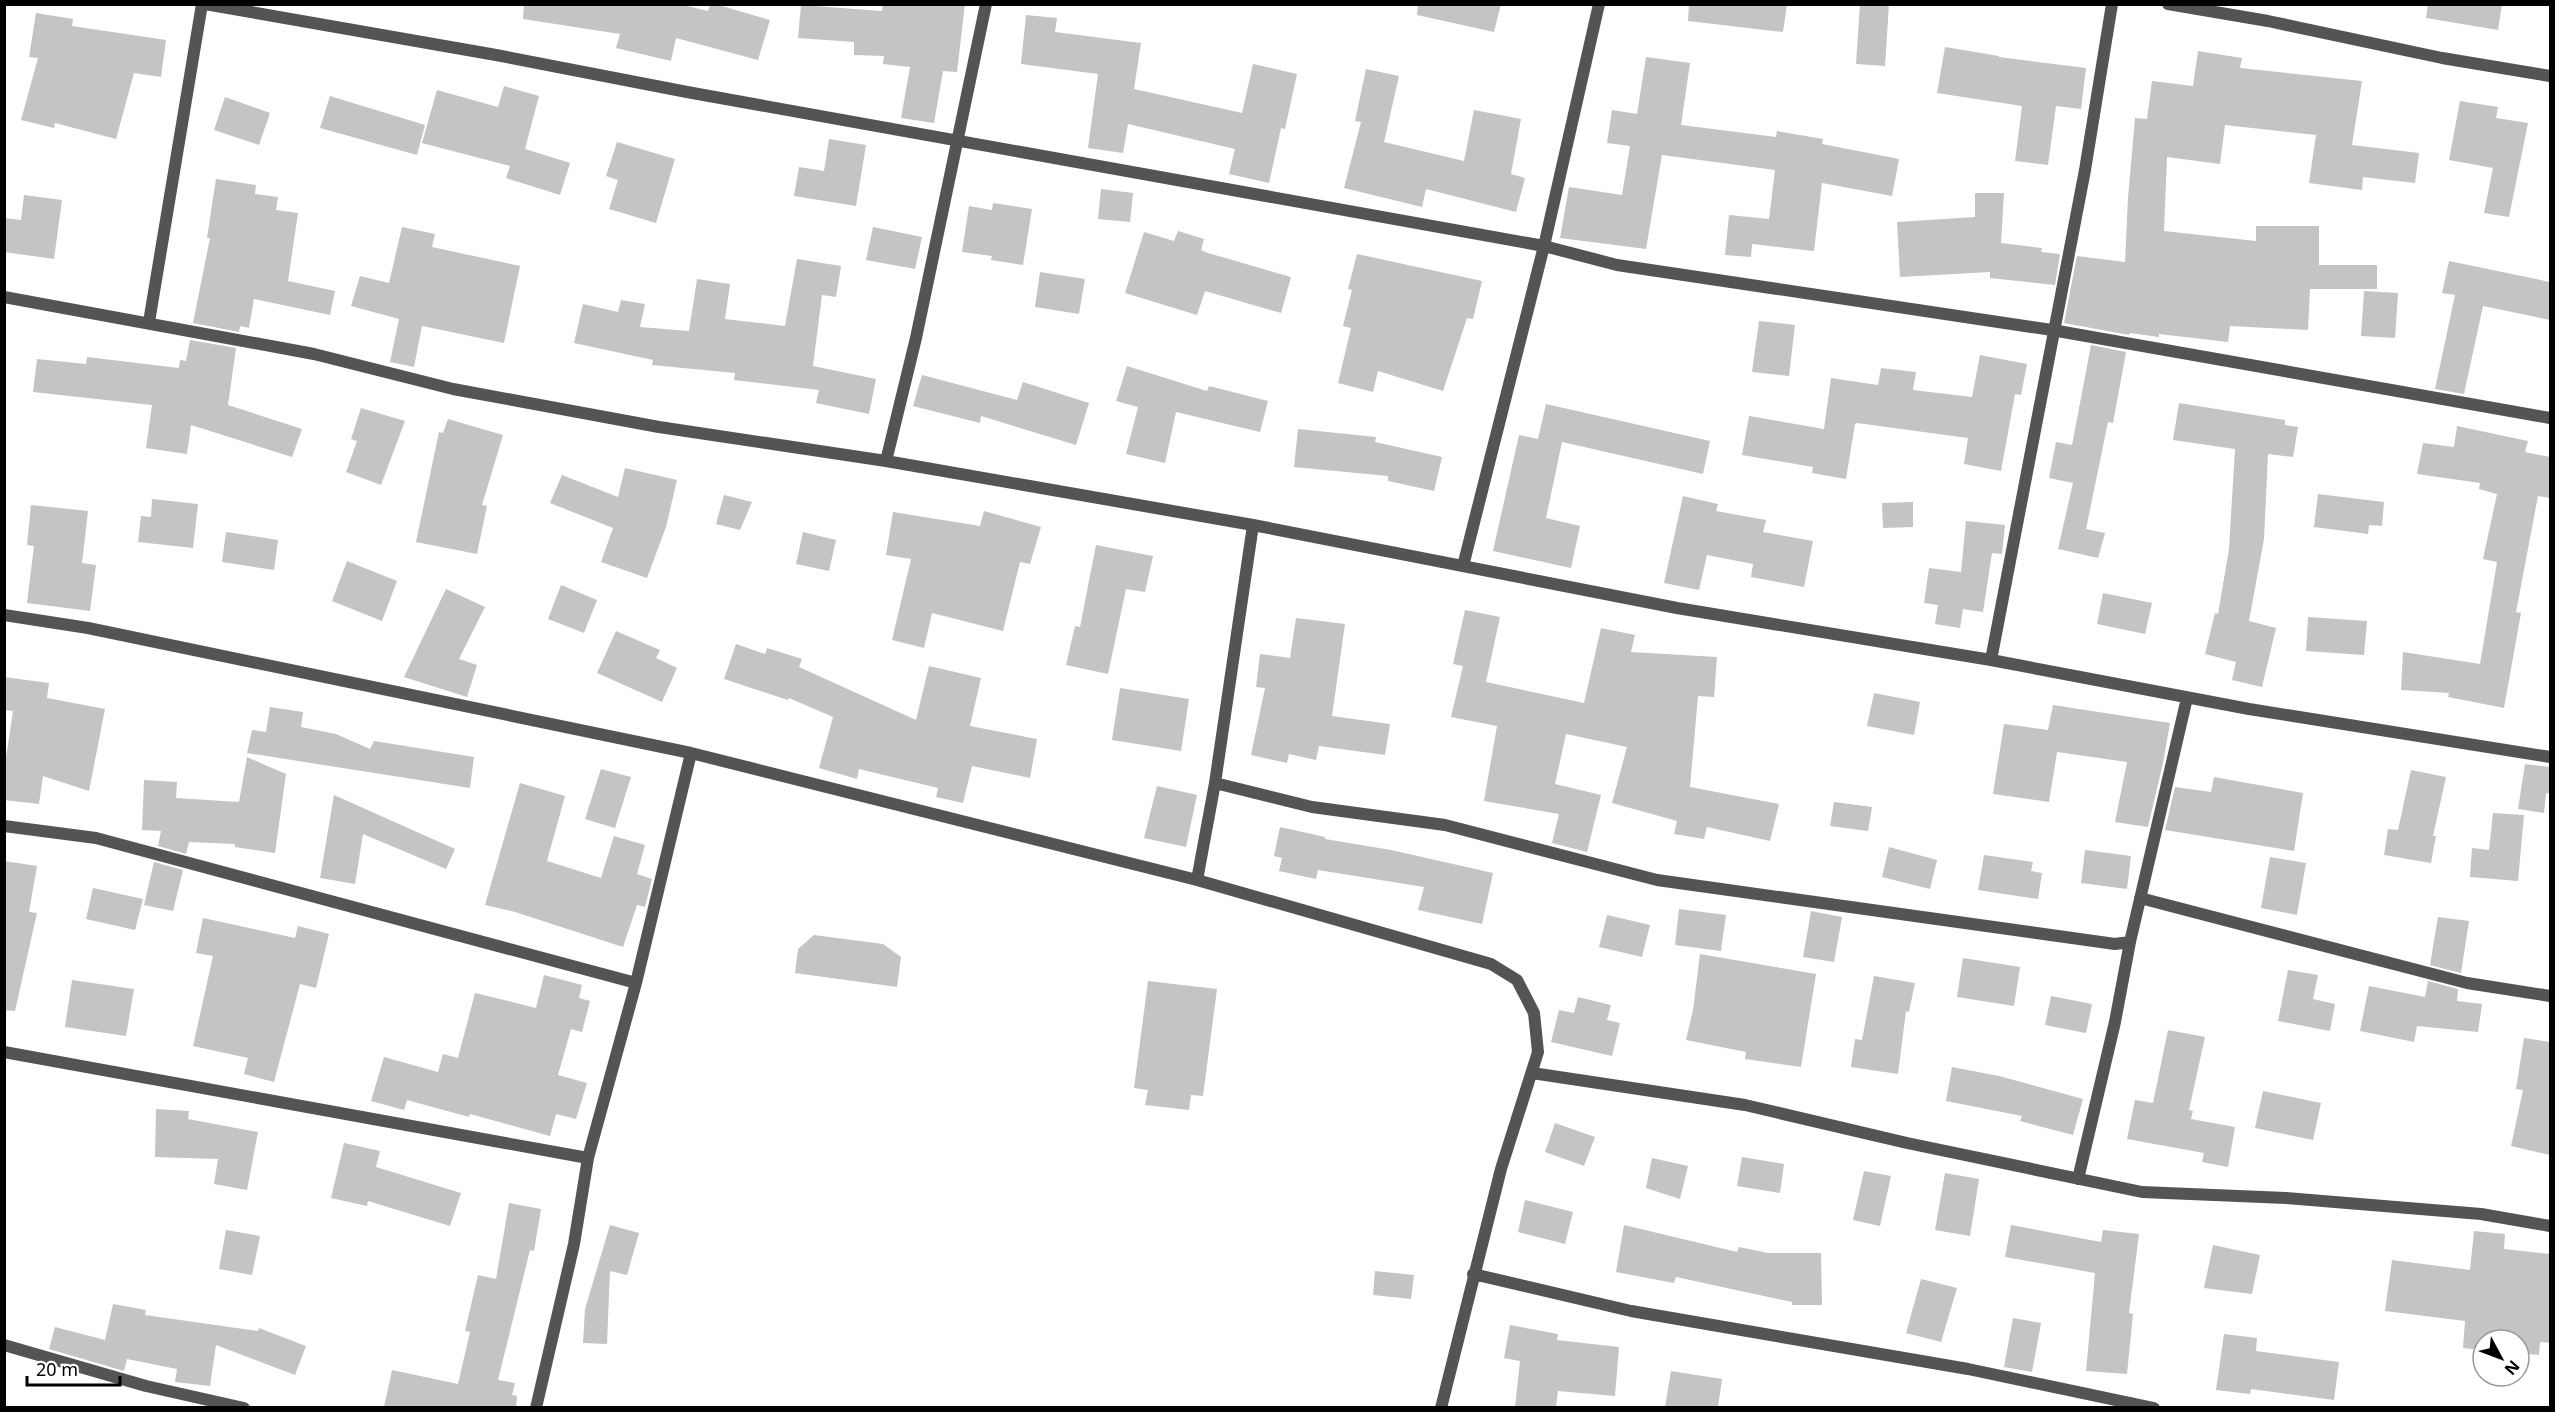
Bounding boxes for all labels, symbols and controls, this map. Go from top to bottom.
north arrow [2471,1328,2531,1388]
scale bar [27,1349,120,1387]
text: N [2500,1356,2525,1380]
text: 20 m [36,1357,78,1381]

